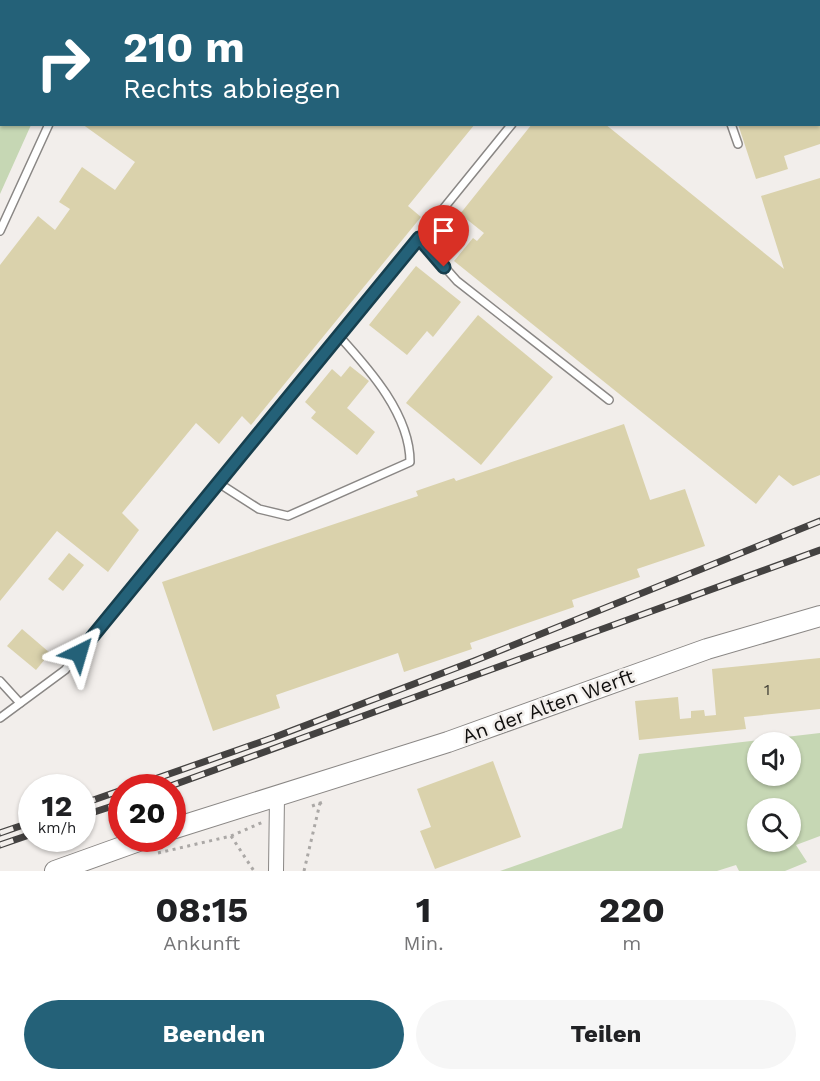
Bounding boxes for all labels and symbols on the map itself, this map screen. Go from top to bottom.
pin [418,205,469,267]
position arrow [47,621,111,685]
street label: An der Alten Werft [459,664,638,748]
house number: 1 [764,680,770,699]
speed limit sign: 20 [108,774,186,852]

